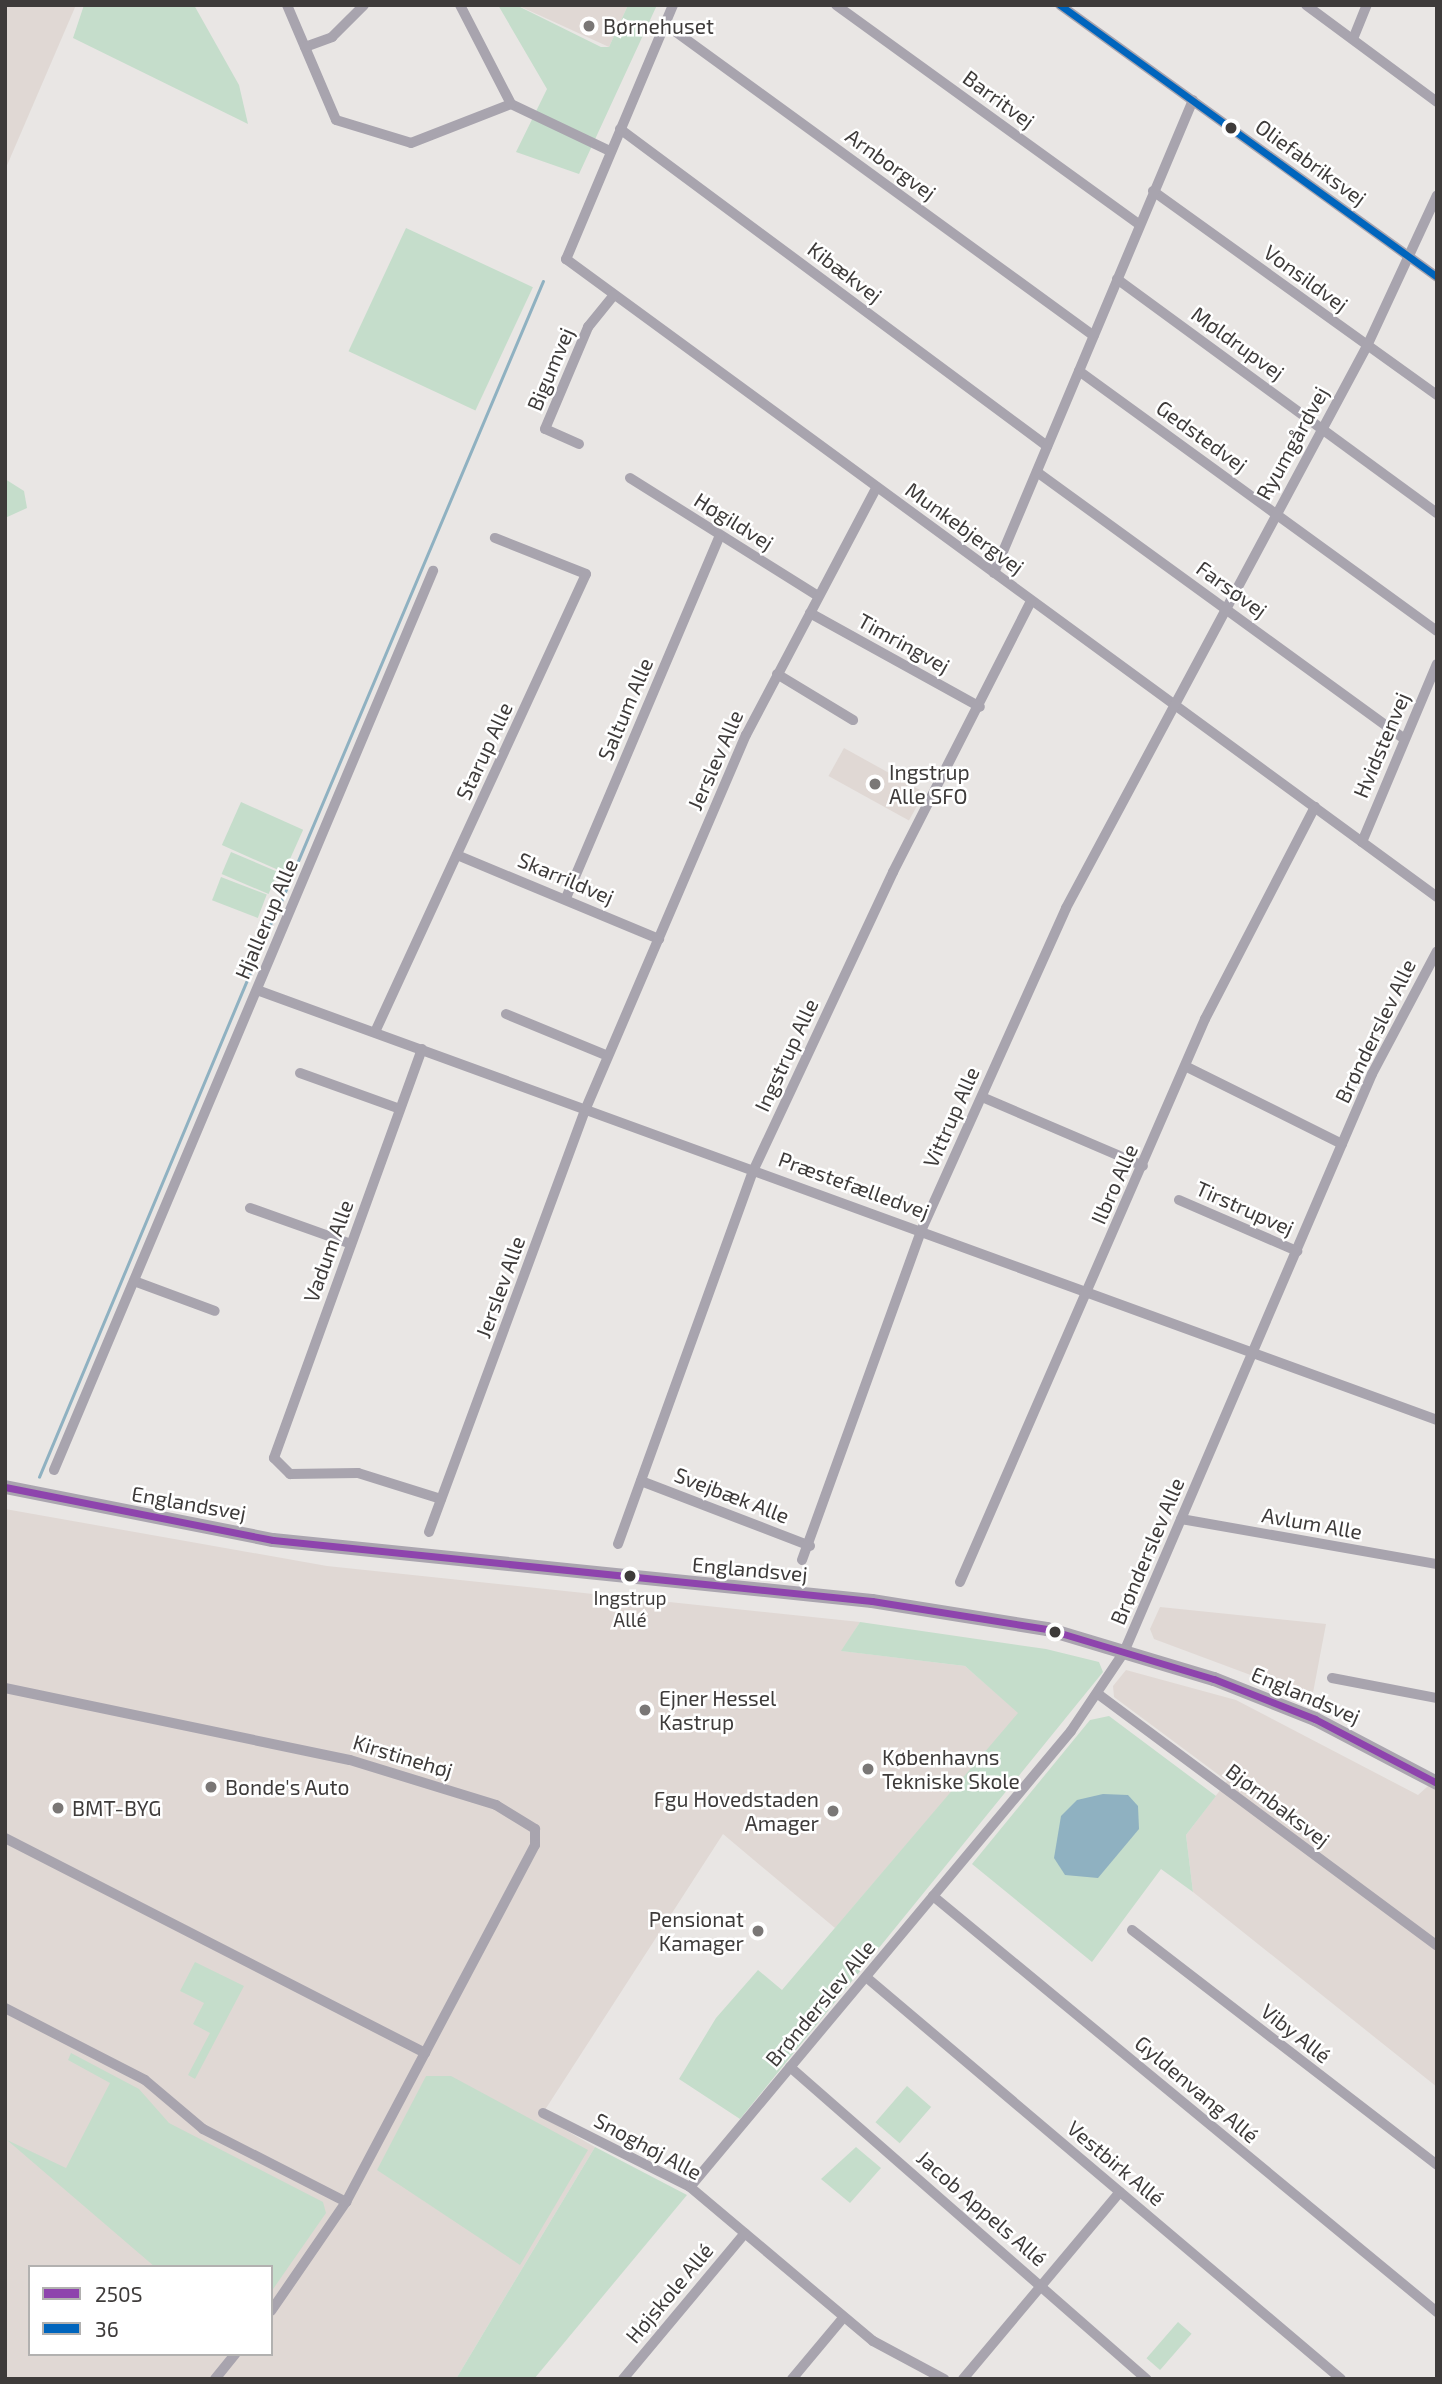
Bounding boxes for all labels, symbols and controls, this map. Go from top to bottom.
place label: Børnehuset [603,13,714,39]
marker: Børnehuset [581,18,597,34]
street label: Barritvej [958,65,1040,133]
street label: Oliefabriksvej [1251,113,1371,211]
unlabelled marker [1224,121,1238,135]
street label: Arnborgvej [841,123,941,205]
street label: Kibækvej [803,236,887,308]
street label: Vonsildvej [1259,239,1353,317]
street label: Møldrupvej [1187,301,1289,385]
street label: Bigumvej [521,324,579,414]
street label: Ryumgårdvej [1251,382,1333,504]
street label: Gedstedvej [1152,395,1252,477]
street label: Munkebjergvej [901,477,1029,579]
street label: Høgildvej [690,487,778,555]
street label: Farsøvej [1192,555,1272,623]
street label: Timringvej [854,608,954,678]
street label: Saltum Alle [592,654,658,764]
street label: Hvidstenvej [1348,688,1414,802]
street label: Starup Alle [450,698,518,804]
street label: Jerslev Alle [682,706,748,814]
place label: Ingstrup Alle SFO [889,759,970,809]
marker: Ingstrup Alle SFO [867,776,883,792]
street label: Skarrildvej [514,847,618,909]
street label: Hjallerup Alle [229,855,303,983]
street label: Brønderslev Alle [1329,954,1421,1108]
street label: Ingstrup Alle [749,994,823,1116]
street label: Vittrup Alle [918,1063,984,1171]
street label: Ilbro Alle [1085,1140,1143,1228]
street label: Præstefælledvej [775,1146,933,1224]
street label: Tirstrupvej [1192,1175,1298,1241]
street label: Vadum Alle [298,1196,358,1306]
street label: Jerslev Alle [470,1232,530,1342]
street label: Svejbæk Alle [671,1461,793,1529]
street label: Brønderslev Alle [1105,1473,1189,1629]
street label: Englandsvej [130,1481,248,1525]
street label: Avlum Alle [1260,1502,1364,1544]
street label: Englandsvej [691,1551,809,1587]
marker: Ingstrup Allé [623,1569,637,1583]
place label: Ingstrup Allé [594,1587,666,1631]
unlabelled marker [1048,1625,1062,1639]
street label: Englandsvej [1248,1661,1364,1729]
place label: Ejner Hessel Kastrup [659,1685,777,1735]
marker: Ejner Hessel Kastrup [637,1702,653,1718]
street label: Kirstinehøj [350,1729,456,1783]
place label: Københavns Tekniske Skole [882,1744,1020,1794]
street label: Bjørnbaksvej [1221,1758,1335,1852]
marker: Københavns Tekniske Skole [860,1761,876,1777]
place label: Bonde's Auto [225,1774,350,1800]
marker: Bonde's Auto [203,1779,219,1795]
place label: Fgu Hovedstaden Amager [654,1786,819,1836]
place label: BMT-BYG [72,1795,162,1821]
marker: BMT-BYG [50,1800,66,1816]
marker: Fgu Hovedstaden Amager [825,1803,841,1819]
place label: Pensionat Kamager [649,1906,744,1956]
marker: Pensionat Kamager [750,1923,766,1939]
street label: Brønderslev Alle [760,1934,880,2072]
street label: Viby Allé [1256,1998,1336,2068]
street label: Gyldenvang Allé [1130,2030,1264,2148]
street label: Snoghøj Alle [590,2107,706,2185]
street label: Vestbirk Allé [1062,2115,1170,2211]
street label: Jacob Appels Allé [912,2145,1052,2271]
street label: Højskole Allé [620,2238,718,2348]
legend [28,2265,273,2356]
text: 250S [95,2281,143,2306]
text: 36 [95,2316,119,2341]

